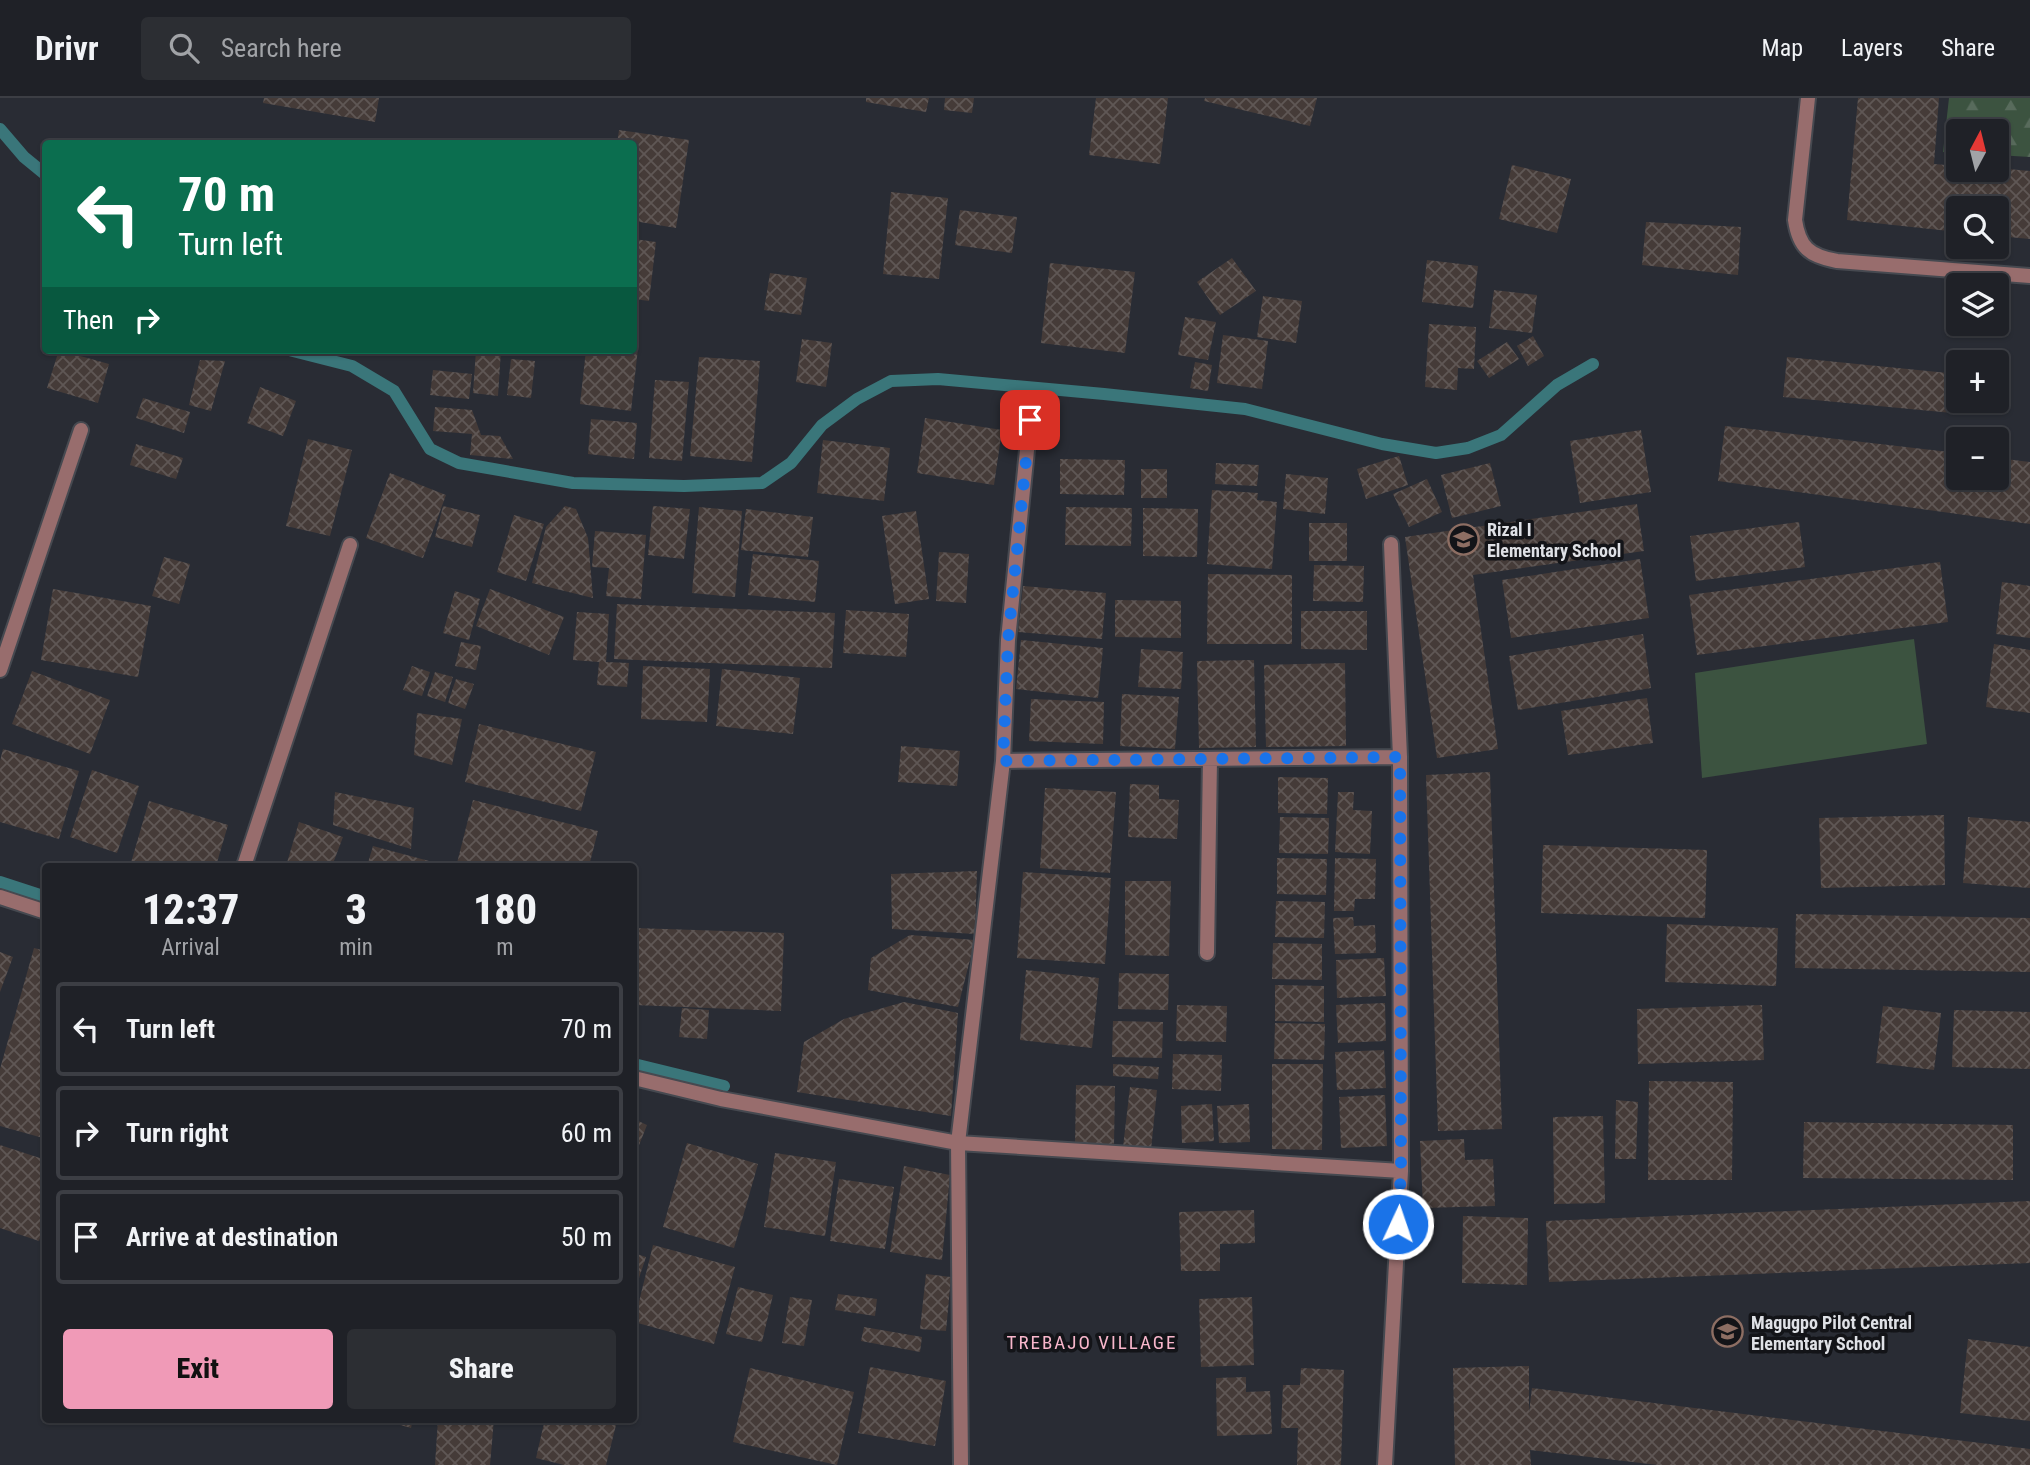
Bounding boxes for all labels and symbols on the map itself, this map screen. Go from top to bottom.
north arrow [1946,119,2009,182]
pin [1000,390,1060,450]
place label: Rizal I Elementary School [1487,519,1621,561]
school or university icon: Rizal I Elementary School [1447,522,1481,556]
position arrow [1361,1187,1435,1261]
place label: Magugpo Pilot Central Elementary School [1751,1312,1912,1354]
school or university icon: Magugpo Pilot Central Elementary School [1711,1315,1745,1349]
district label: TREBAJO VILLAGE [1007,1331,1177,1354]

